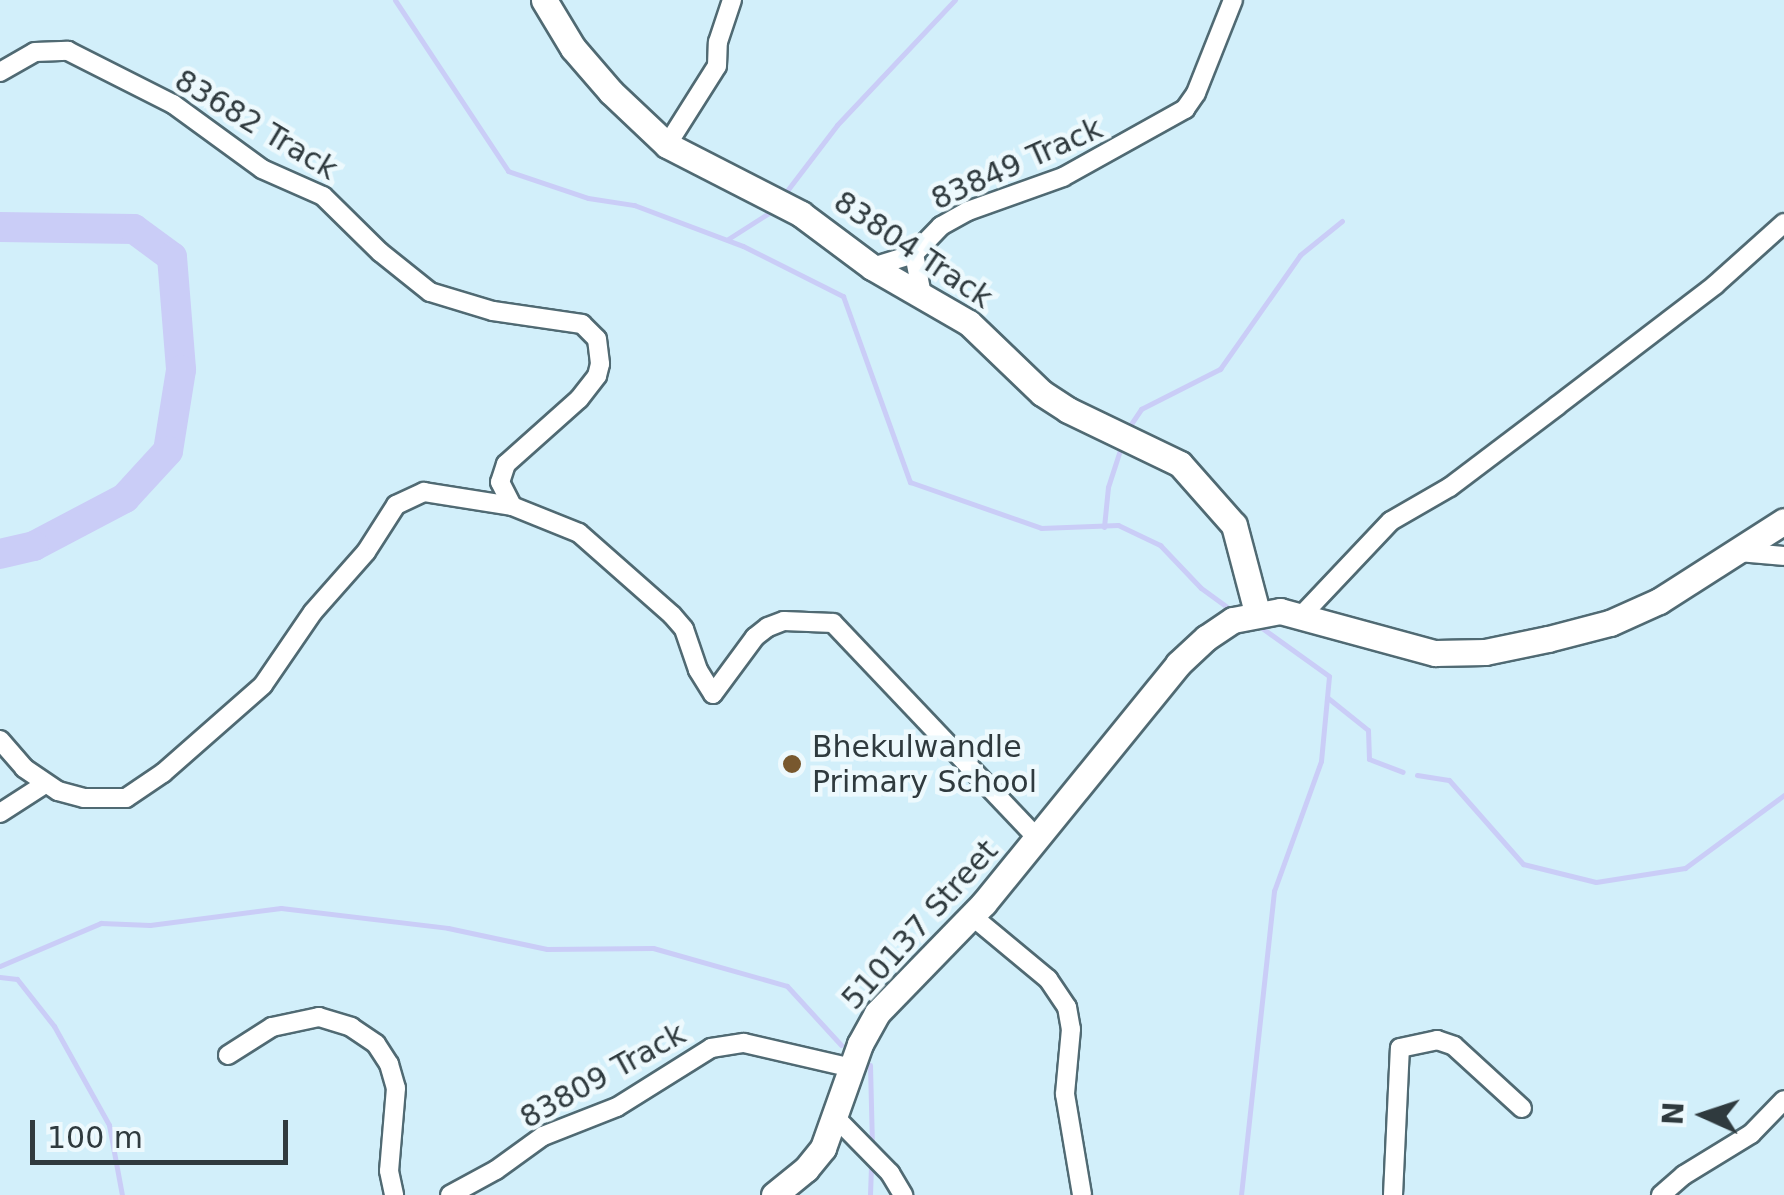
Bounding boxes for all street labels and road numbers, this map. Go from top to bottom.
street label: 83682 Track [168,62,344,188]
street label: 83849 Track [926,110,1108,218]
street label: 83804 Track [827,184,999,316]
street label: 510137 Street [835,833,1005,1017]
street label: 83809 Track [514,1016,692,1136]

